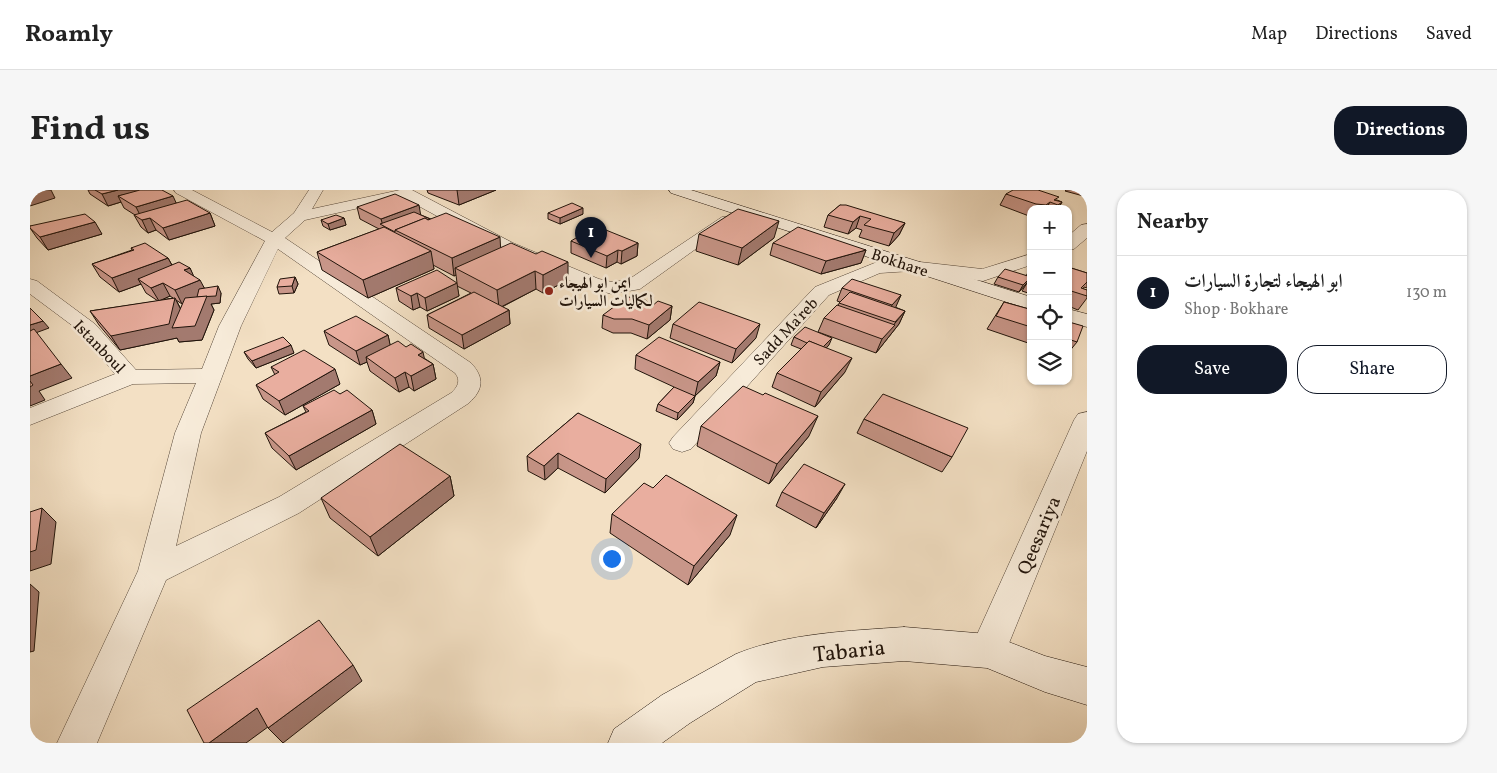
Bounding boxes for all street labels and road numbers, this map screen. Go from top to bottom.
street label: Bokhare [868,244,931,283]
street label: Sadd Ma'reb [749,293,824,371]
street label: Istanboul [67,316,130,379]
street label: Qeesariya [1012,493,1068,579]
street label: Tabaria [812,633,887,672]

